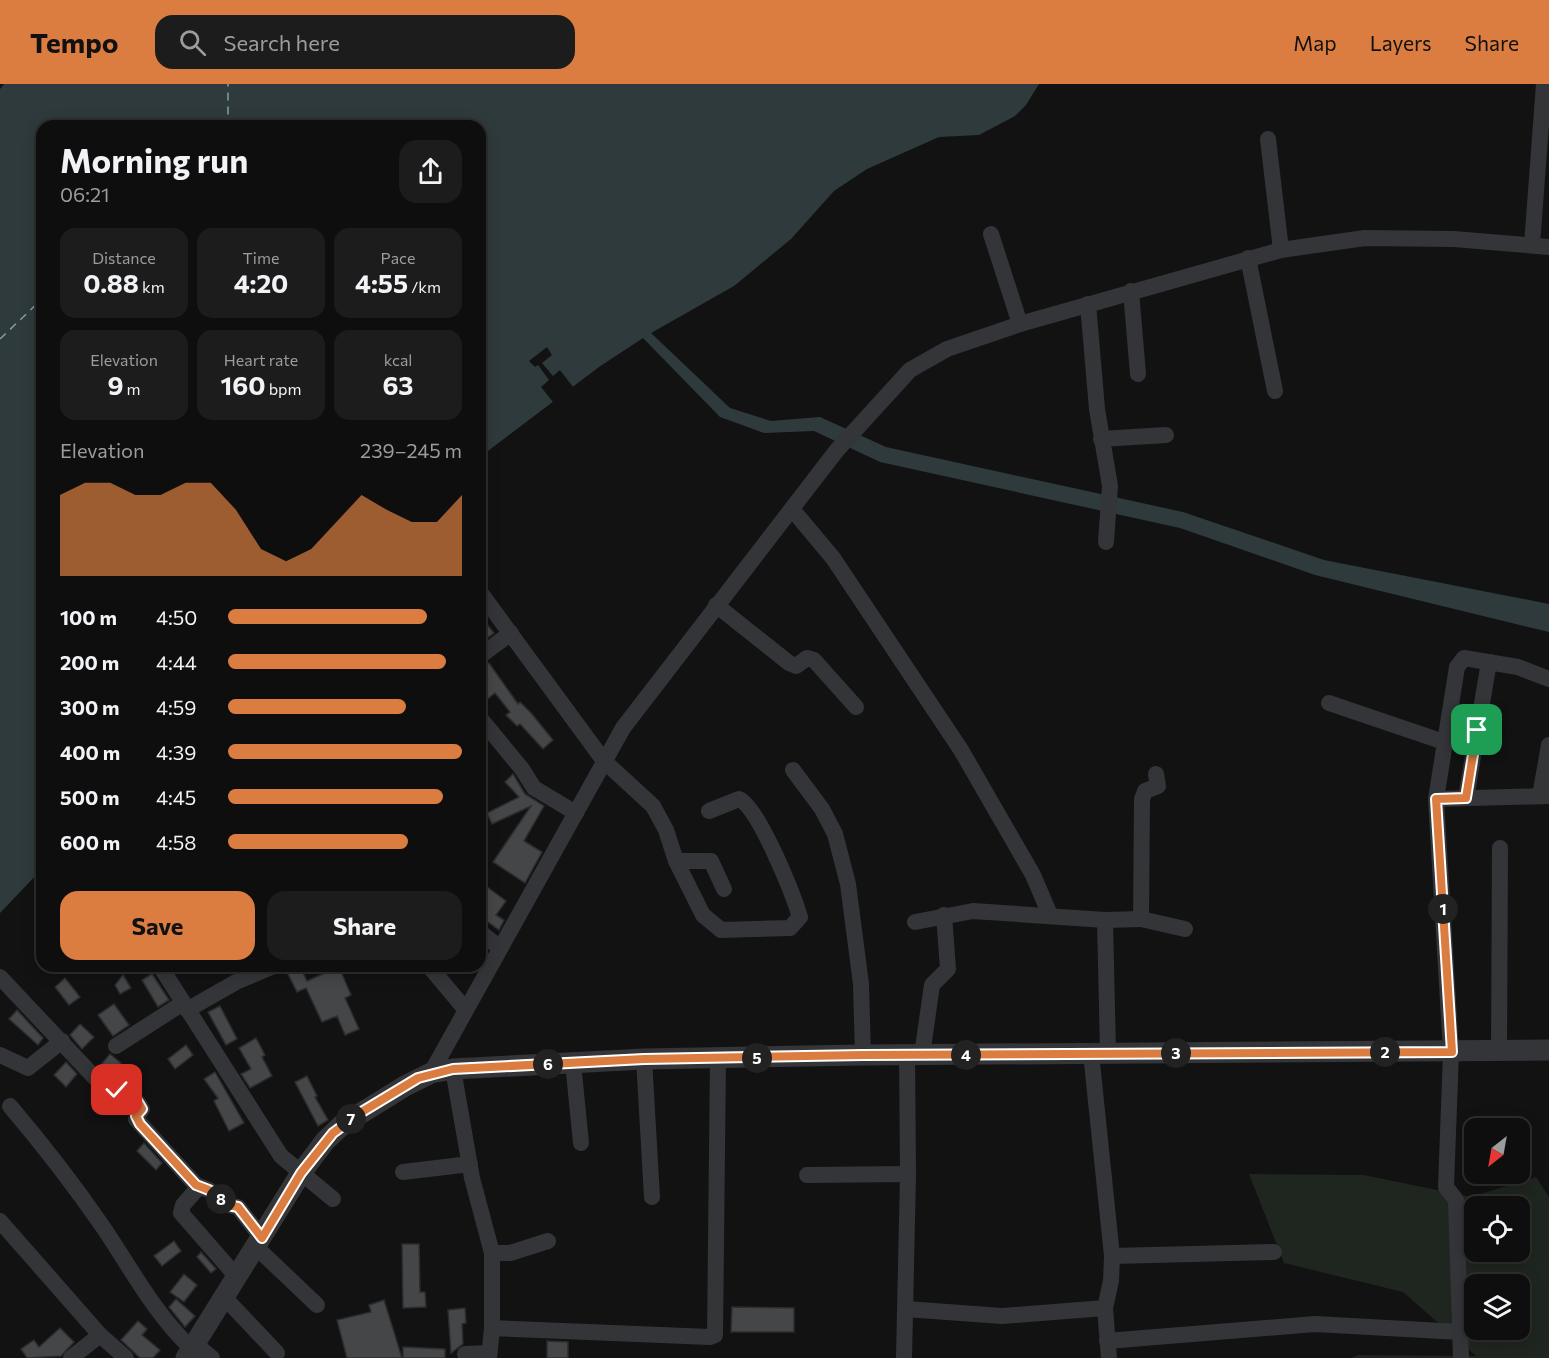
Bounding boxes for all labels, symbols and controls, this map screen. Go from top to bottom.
search box [155,15,575,69]
text: Tempo [30,25,119,59]
icon: search [176,26,209,59]
text: Search here [224,29,340,56]
text: Map [1293,30,1337,55]
text: Layers [1370,30,1432,55]
text: Share [1465,30,1519,55]
text: Morning run [60,139,248,180]
button: share [399,140,462,203]
text: 06:21 [60,182,110,206]
text: Distance [92,248,156,267]
text: Time [243,248,279,267]
text: Pace [381,248,415,267]
text: 0.88 [83,267,139,298]
text: 4:20 [234,267,288,298]
text: 4:55 [355,267,408,298]
text: km [139,277,165,296]
text: /km [408,277,441,296]
text: Elevation [90,350,158,369]
text: Heart rate [224,350,298,369]
text: kcal [384,350,412,369]
text: 9 [107,369,124,400]
text: 160 [220,369,266,400]
text: 63 [382,369,414,400]
text: m [124,379,141,398]
text: bpm [266,379,302,398]
text: Elevation [60,438,145,462]
text: 239–245 m [360,438,462,462]
text: 100 m [60,605,117,629]
text: 4:50 [156,605,197,629]
text: 200 m [60,650,119,674]
text: 4:44 [156,650,197,674]
text: 300 m [60,695,120,719]
text: 4:59 [156,695,196,719]
pin [1451,704,1502,755]
icon: arrive [1460,713,1493,746]
text: 400 m [60,740,120,764]
text: 4:39 [156,740,196,764]
text: 500 m [60,785,120,809]
text: 4:45 [156,785,196,809]
text: 600 m [60,830,120,854]
text: 4:58 [156,830,196,854]
button: Save [60,891,255,960]
button: Share [267,891,462,960]
pin: 1 [1428,894,1458,924]
text: 1 [1439,899,1447,918]
pin: 2 [1370,1037,1400,1067]
pin: 3 [1161,1038,1191,1068]
pin: 4 [951,1040,981,1070]
text: 2 [1380,1042,1390,1061]
pin: 5 [742,1043,772,1073]
text: 3 [1171,1043,1181,1062]
text: 4 [961,1045,971,1064]
text: 5 [752,1048,762,1067]
pin: 6 [533,1049,563,1079]
text: 6 [543,1054,553,1073]
pin [91,1064,142,1115]
icon: check [100,1073,133,1106]
pin: 7 [336,1104,366,1134]
text: 7 [347,1109,355,1128]
north arrow [1464,1118,1530,1184]
map controls [1464,1118,1530,1340]
pin: 8 [206,1184,236,1214]
text: 8 [216,1189,226,1208]
button: locate [1464,1196,1530,1262]
button: layers [1464,1274,1530,1340]

